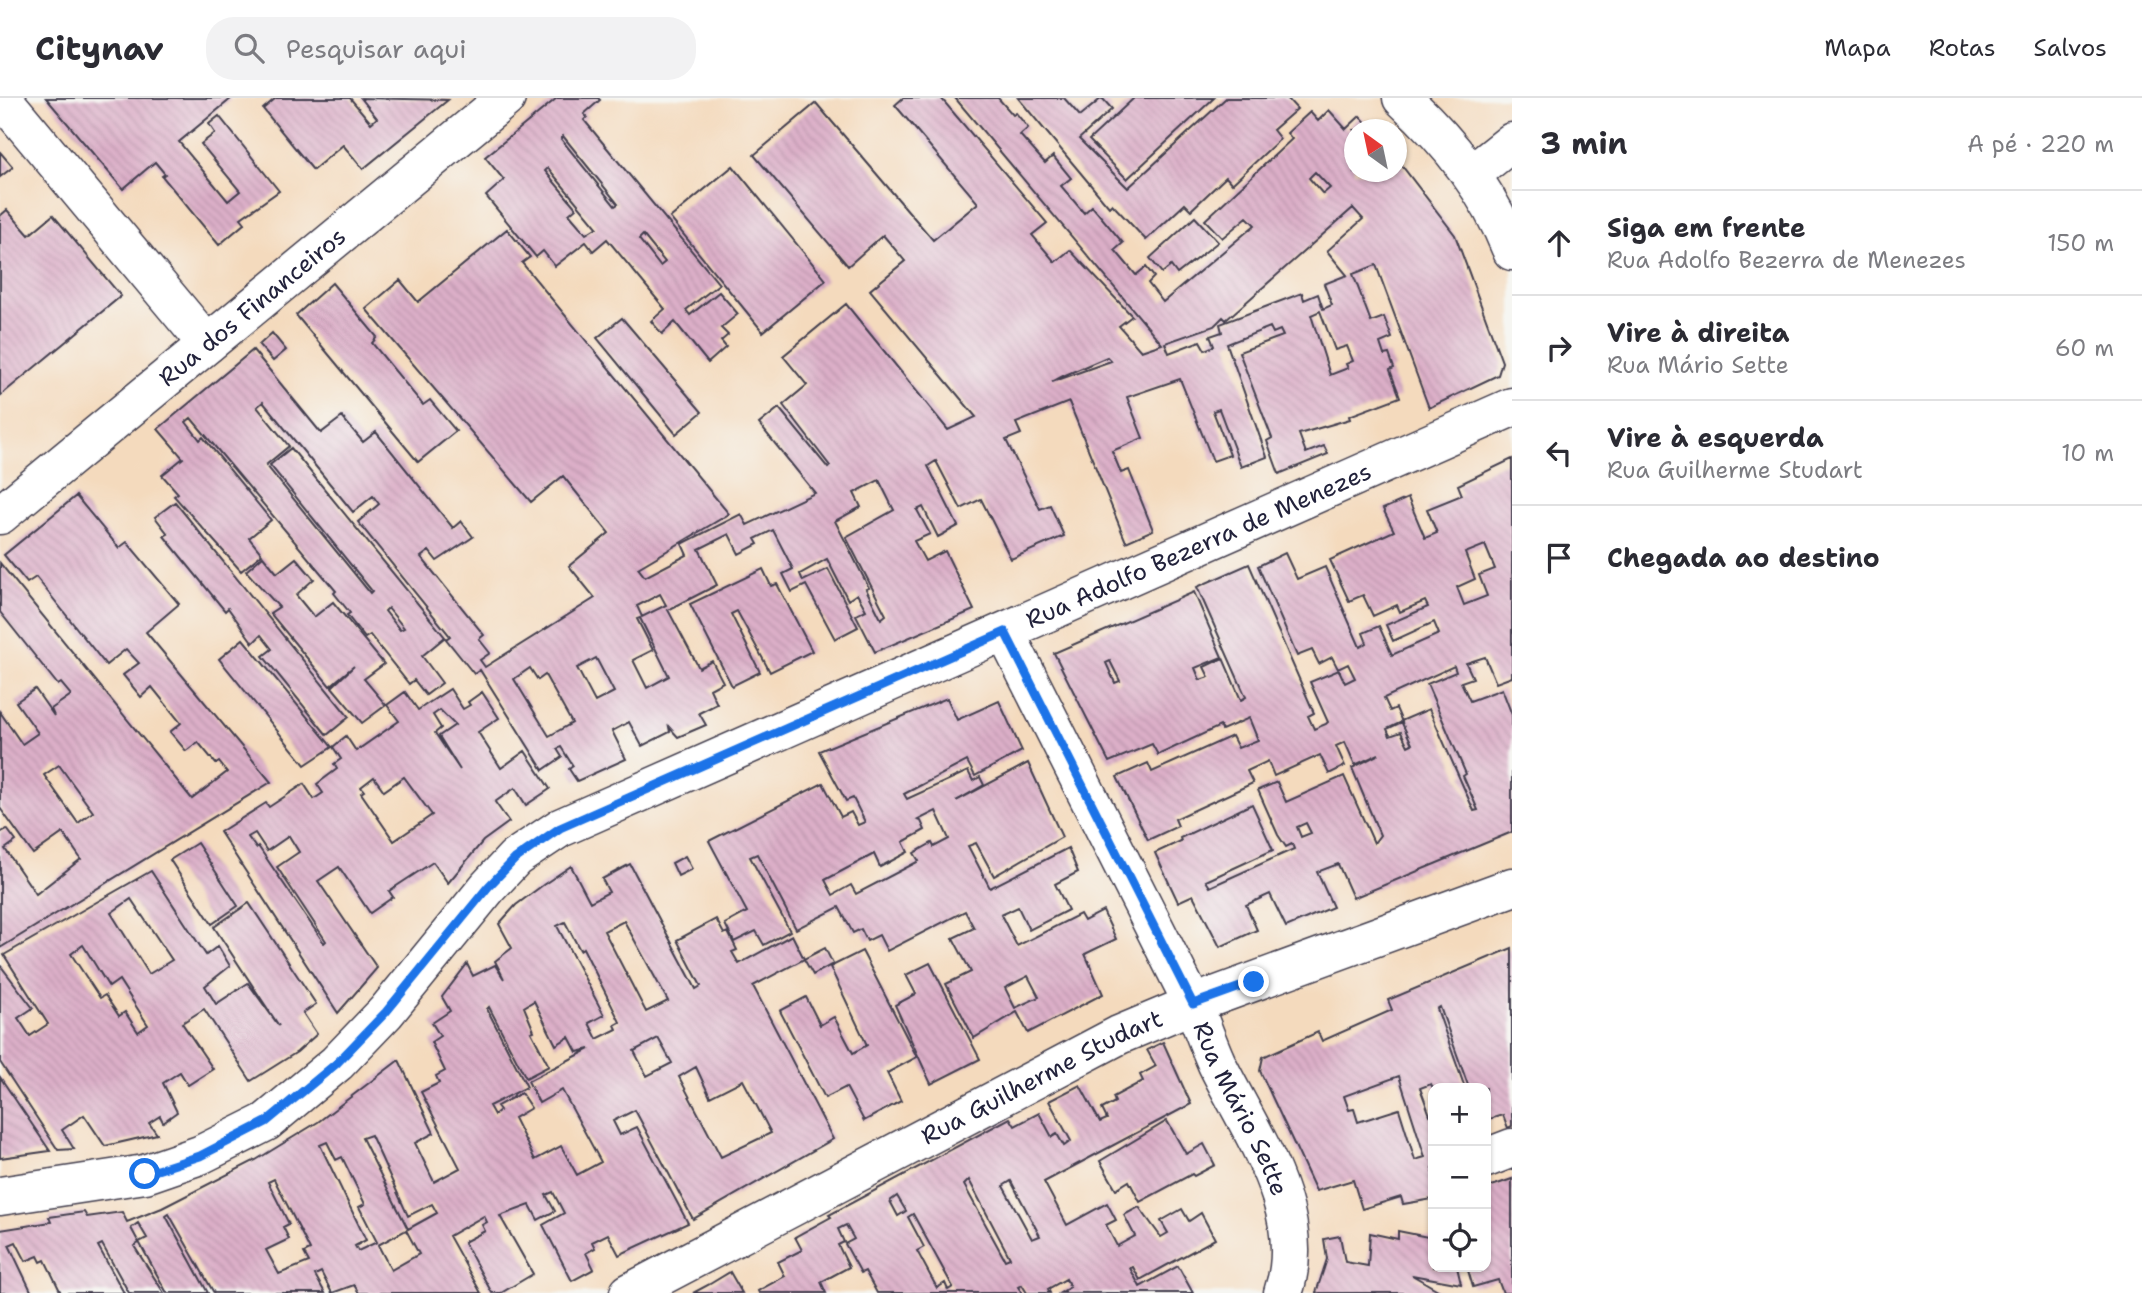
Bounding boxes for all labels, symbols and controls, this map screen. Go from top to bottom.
search box [206,17,696,80]
text: Citynav [35,26,164,71]
icon: search [230,29,268,67]
text: Pesquisar aqui [286,31,467,66]
text: Mapa [1824,32,1891,64]
text: Rotas [1929,32,1996,64]
text: Salvos [2034,32,2107,64]
north arrow [1344,119,1407,182]
text: 3 min [1540,123,1627,164]
text: A pé · 220 m [1967,129,2114,159]
text: Siga em frente [1607,210,1806,245]
street label: Rua dos Financeiros [152,220,353,394]
icon: ahead [1540,224,1578,262]
text: 150 m [2047,228,2114,258]
text: Rua Adolfo Bezerra de Menezes [1607,245,1966,275]
text: Vire à direita [1607,315,1789,350]
icon: right [1540,329,1578,367]
text: 60 m [2055,333,2114,363]
text: Rua Mário Sette [1607,350,1789,380]
text: Vire à esquerda [1607,420,1824,455]
icon: left [1540,434,1578,472]
text: 10 m [2061,438,2114,468]
street label: Rua Adolfo Bezerra de Menezes [1021,455,1376,636]
text: Rua Guilherme Studart [1607,455,1863,485]
icon: arrive [1540,539,1578,577]
text: Chegada ao destino [1607,540,1880,575]
route end [1238,966,1269,997]
street label: Rua Guilherme Studart [916,1003,1167,1152]
street label: Rua Mário Sette [1185,1017,1296,1200]
map controls [1428,1083,1491,1272]
button: + [1428,1083,1491,1146]
button: − [1428,1146,1491,1209]
route start [129,1158,160,1189]
button: locate [1428,1209,1491,1272]

